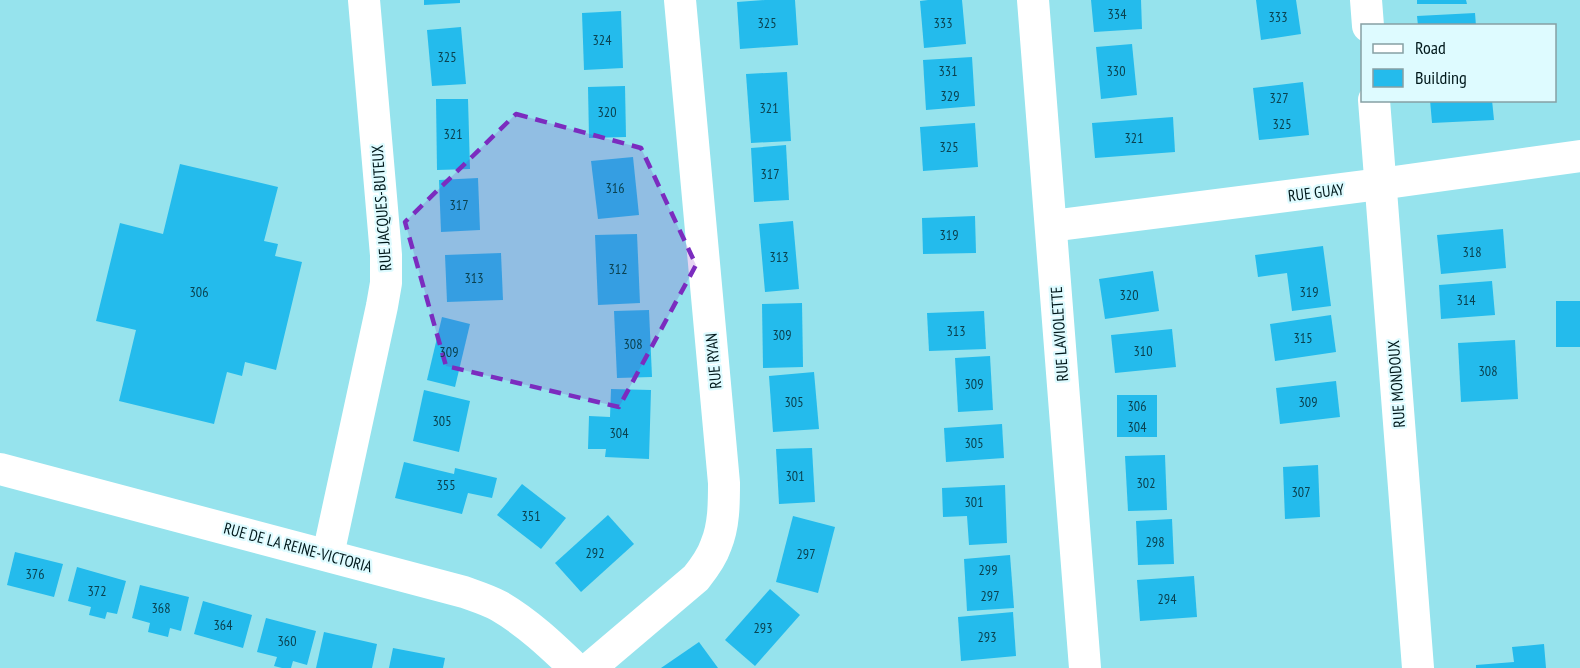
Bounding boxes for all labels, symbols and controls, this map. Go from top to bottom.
house number: 334 [1108,5,1127,23]
house number: 333 [1269,8,1287,26]
house number: 325 [758,14,776,32]
house number: 333 [934,14,952,32]
legend [1361,24,1556,102]
house number: 324 [593,31,612,49]
text: Road [1415,36,1446,59]
house number: 325 [438,48,456,66]
house number: 331 [939,62,957,80]
house number: 330 [1107,62,1125,80]
text: Building [1415,66,1467,89]
house number: 329 [941,87,959,105]
house number: 327 [1270,89,1288,107]
house number: 321 [760,99,778,117]
house number: 320 [598,103,616,121]
house number: 325 [1273,115,1291,133]
house number: 321 [444,125,462,143]
house number: 321 [1125,129,1143,147]
house number: 325 [940,138,958,156]
street label: RUE JACQUES-BUTEUX [367,144,395,272]
house number: 317 [761,165,779,183]
house number: 316 [606,179,624,197]
street label: RUE GUAY [1287,179,1346,205]
house number: 317 [450,196,468,214]
house number: 319 [940,226,958,244]
house number: 318 [1463,243,1481,261]
house number: 313 [770,248,788,266]
house number: 312 [609,260,627,278]
house number: 313 [465,269,483,287]
house number: 306 [190,283,208,301]
house number: 319 [1300,283,1318,301]
street label: RUE LAVIOLETTE [1046,286,1072,382]
house number: 320 [1120,286,1138,304]
house number: 314 [1457,291,1476,309]
house number: 313 [947,322,965,340]
house number: 309 [773,326,791,344]
house number: 315 [1294,329,1312,347]
street label: RUE RYAN [701,332,725,390]
house number: 308 [624,335,642,353]
street label: RUE MONDOUX [1383,340,1409,428]
house number: 310 [1134,342,1152,360]
house number: 309 [440,343,458,361]
house number: 308 [1479,362,1497,380]
house number: 309 [965,375,983,393]
house number: 305 [785,393,803,411]
house number: 309 [1299,393,1317,411]
house number: 306 [1128,397,1146,415]
house number: 305 [433,412,451,430]
house number: 304 [1128,418,1147,436]
house number: 304 [610,424,629,442]
house number: 305 [965,434,983,452]
house number: 301 [786,467,804,485]
house number: 302 [1137,474,1155,492]
house number: 355 [437,476,455,494]
house number: 307 [1292,483,1310,501]
house number: 301 [965,493,983,511]
house number: 351 [522,507,540,525]
street label: RUE DE LA REINE-VICTORIA [222,518,375,577]
house number: 298 [1146,533,1164,551]
house number: 292 [586,544,604,562]
house number: 297 [797,545,815,563]
house number: 299 [979,561,997,579]
house number: 376 [26,565,44,583]
house number: 372 [88,582,106,600]
house number: 297 [981,587,999,605]
house number: 294 [1158,590,1177,608]
house number: 368 [152,599,170,617]
house number: 364 [214,616,233,634]
house number: 293 [754,619,772,637]
house number: 293 [978,628,996,646]
house number: 360 [278,632,296,650]

